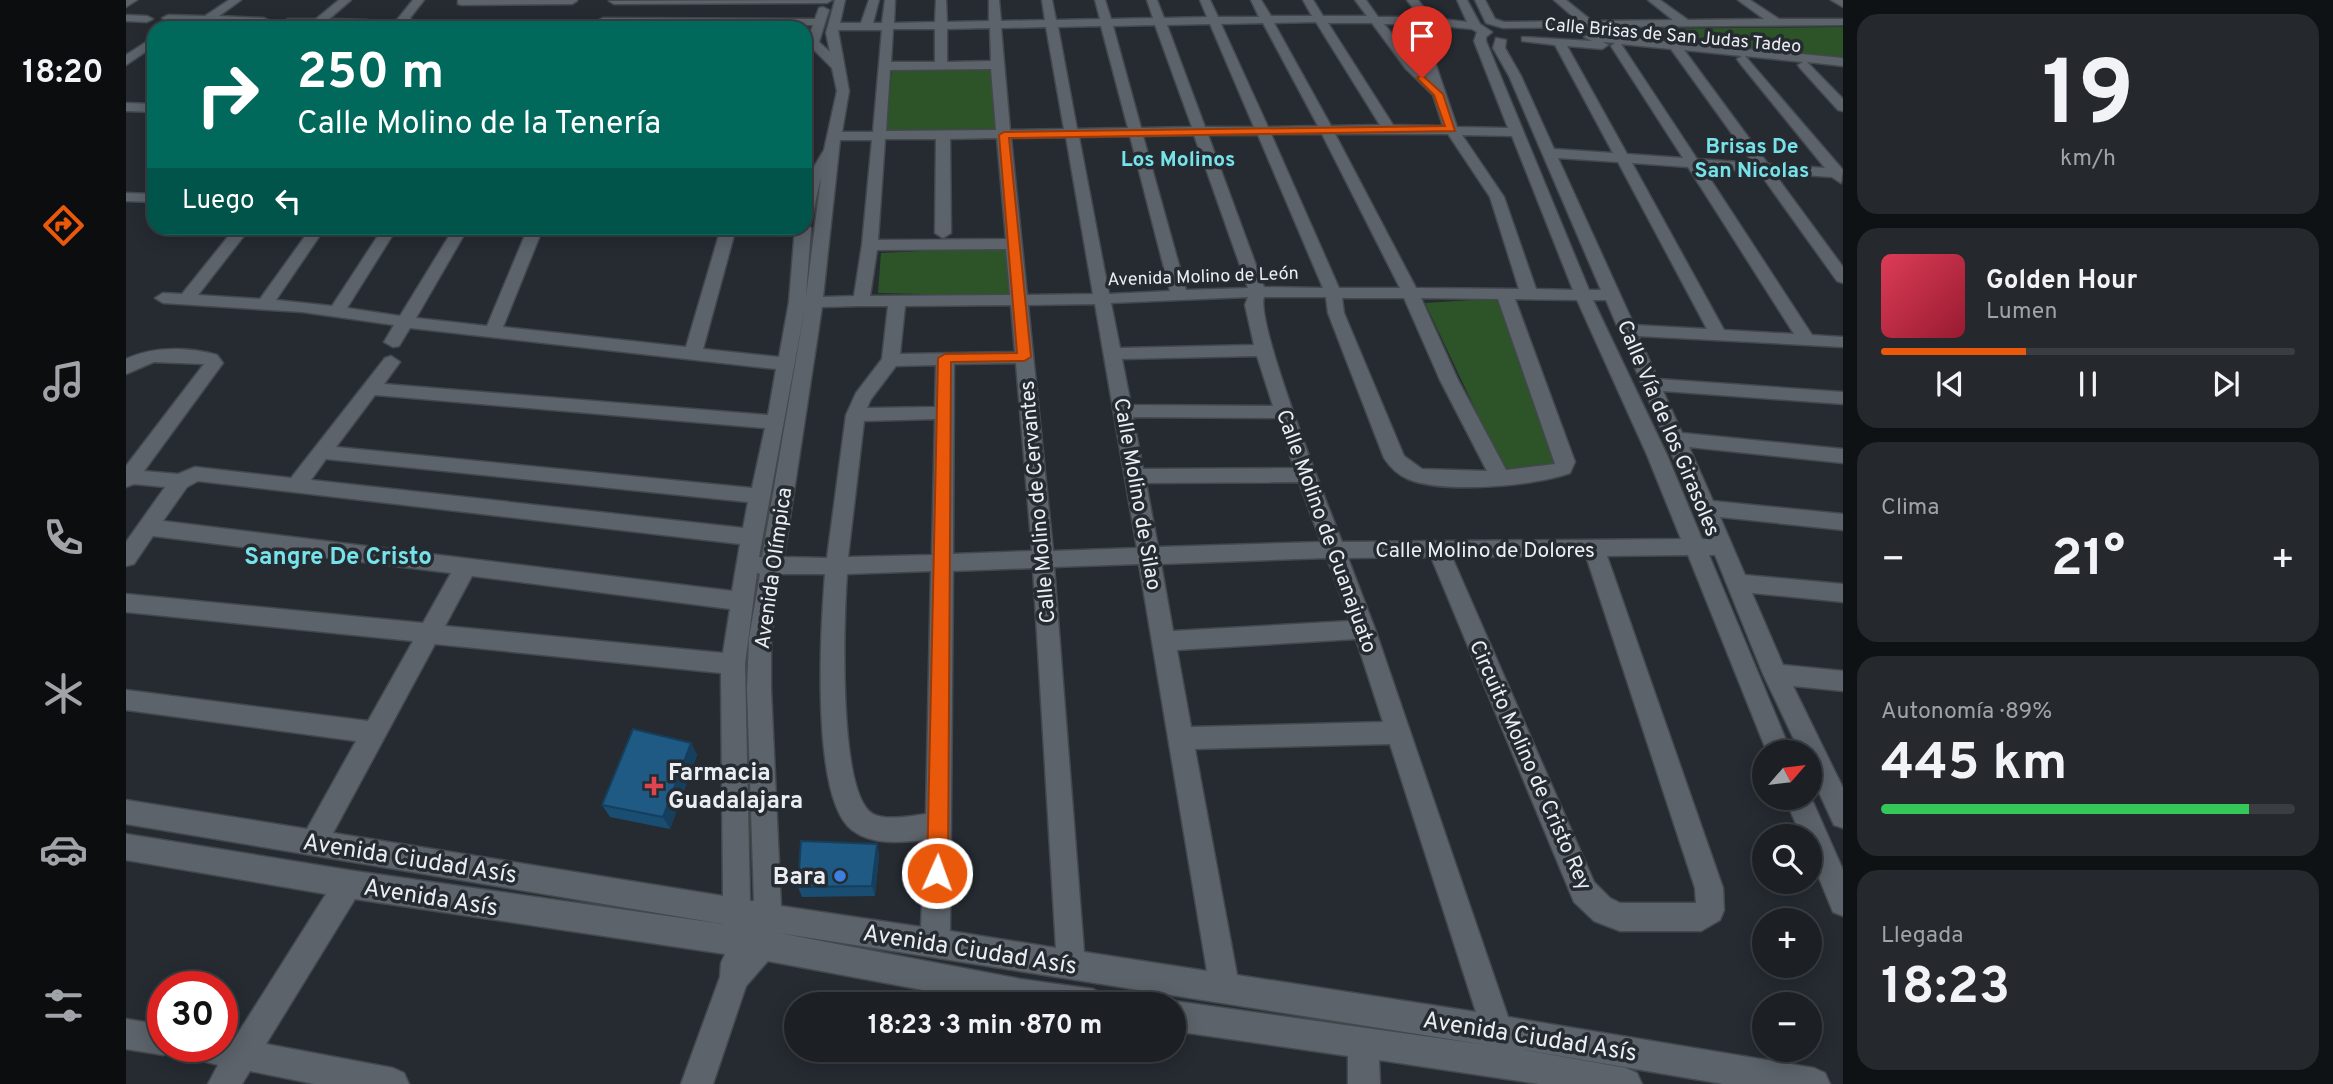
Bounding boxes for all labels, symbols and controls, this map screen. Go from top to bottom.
pin [1392,6,1452,78]
street label: Calle Brisas de San Judas Tadeo [1544,14,1802,59]
icon: arrive [1403,17,1441,55]
text: 19 [2042,42,2134,157]
text: 250 m [297,44,444,106]
icon: right [182,49,273,140]
text: 18:20 [22,54,104,94]
text: Calle Molino de la Tenería [297,105,661,145]
district label: Brisas De San Nicolas [1695,134,1809,185]
text: km/h [2060,145,2116,174]
district label: Los Molinos [1121,147,1235,174]
icon: left [269,182,307,220]
text: Luego [182,185,255,218]
icon: directions [39,201,88,250]
street label: Avenida Molino de León [1107,263,1299,292]
text: Golden Hour [1986,265,2137,298]
text: Lumen [1986,298,2057,327]
street label: Calle Vía de los Girasoles [1610,316,1725,541]
icon: music [39,357,88,406]
icon: previous [1931,365,1969,403]
icon: pause [2069,365,2107,403]
icon: next [2207,365,2245,403]
street label: Calle Molino de Cervantes [1014,379,1063,624]
street label: Calle Molino de Silao [1106,396,1167,592]
street label: Calle Molino de Guanajuato [1269,406,1382,657]
street label: Avenida Olímpica [750,486,799,651]
text: Clima [1881,494,1939,523]
icon: phone [39,513,88,562]
text: 21° [2051,528,2125,594]
text: − [1881,537,1906,586]
text: + [2270,537,2295,586]
street label: Calle Molino de Dolores [1375,538,1595,565]
district label: Sangre De Cristo [244,543,432,573]
street label: Circuito Molino de Cristo Rey [1462,636,1597,895]
icon: climate [39,669,88,718]
text: Autonomía · 89% [1881,698,2052,727]
text: 445 km [1881,732,2067,798]
north arrow [1752,740,1822,810]
map controls [1752,740,1822,1062]
place label: Farmacia Guadalajara [668,759,803,817]
marker: Farmacia Guadalajara [646,778,662,794]
button: search [1752,824,1822,894]
icon: car [39,825,88,874]
street label: Avenida Ciudad Asís [301,828,519,892]
position arrow [900,836,974,910]
place label: Bara [773,863,826,893]
marker: Bara [832,868,848,884]
street label: Avenida Asís [361,874,500,924]
button: + [1752,908,1822,978]
street label: Avenida Ciudad Asís [861,919,1079,983]
text: Llegada [1881,922,1963,951]
text: 18:23 [1881,956,2010,1022]
speed limit sign: 30 [147,971,238,1062]
icon: filters [39,981,88,1030]
button: − [1752,992,1822,1062]
street label: Avenida Ciudad Asís [1421,1006,1639,1070]
text: 18:23 · 3 min · 870 m [868,1010,1102,1043]

